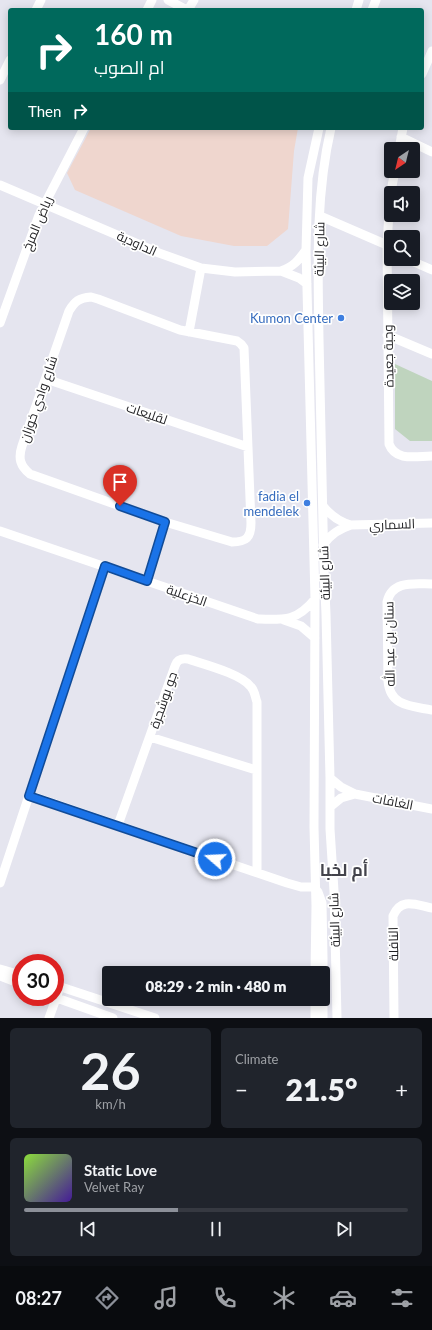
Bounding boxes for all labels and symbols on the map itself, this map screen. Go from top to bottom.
north arrow [384,142,420,178]
street label: رياض المرخ [18,193,57,253]
street label: شارع البيئة [311,222,328,276]
street label: الداودية [115,227,159,259]
place label: Kumon Center [250,310,333,326]
marker: Kumon Center [336,313,346,323]
street label: وجبة جعيدة [379,324,397,388]
street label: شارع وادي خوزان [16,354,63,445]
street label: لقليعات [125,399,169,427]
pin [103,465,137,506]
place label: fadia el mendelek [244,488,299,519]
marker: fadia el mendelek [302,498,312,508]
street label: السماري [369,515,415,536]
street label: شارع البيئة [315,545,334,601]
street label: الخزعلية [165,581,209,609]
street label: سنان بن عبد الله [380,601,398,687]
street label: جو بوشجرة [146,669,180,731]
street label: الغافات [371,789,415,813]
position arrow [194,838,236,880]
district label: أم لخبا [320,858,368,882]
street label: شارع البيئة [325,892,344,948]
street label: النافلة [385,927,401,961]
speed limit sign: 30 [12,954,64,1006]

